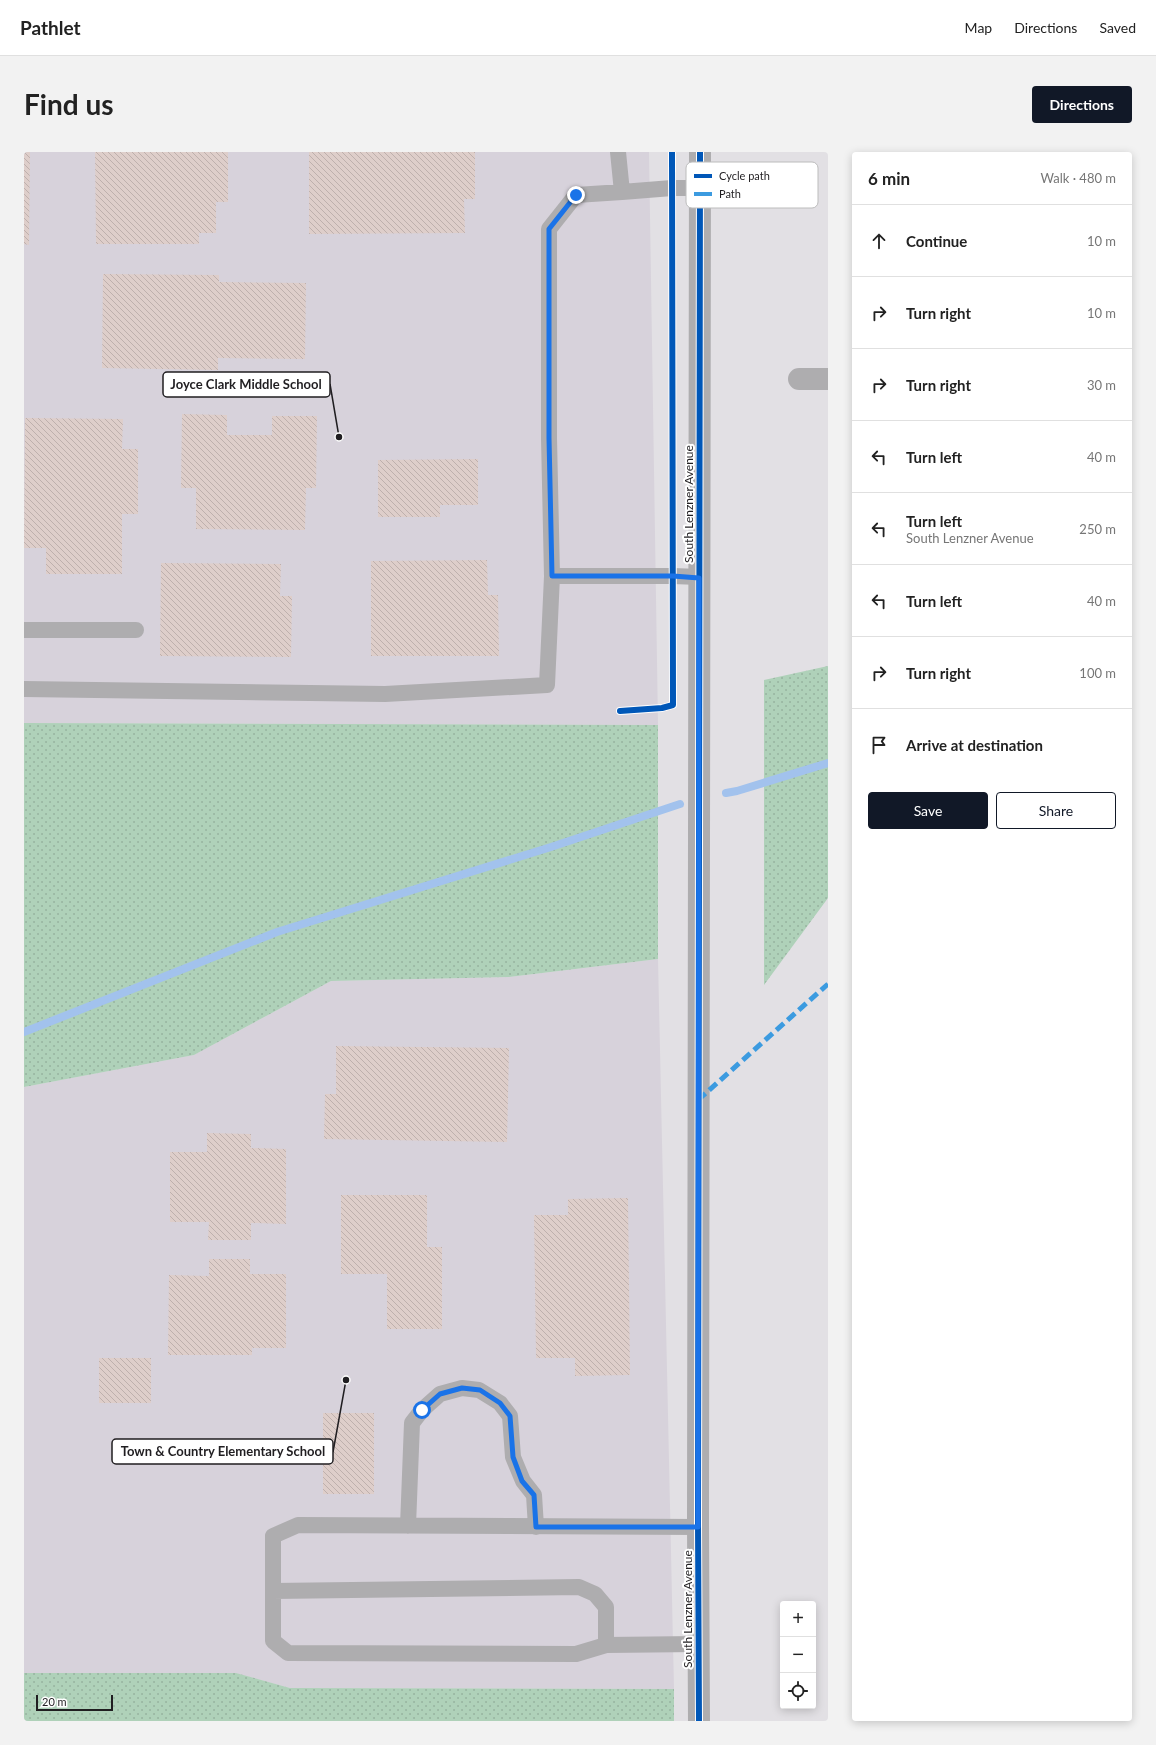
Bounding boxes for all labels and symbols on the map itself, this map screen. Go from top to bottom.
legend [686,162,818,208]
text: Cycle path [719,169,770,182]
route end [567,186,585,204]
text: Path [719,187,741,200]
callout: Joyce Clark Middle School [163,372,330,397]
text: Joyce Clark Middle School [170,376,322,392]
street label: South Lenzner Avenue [681,445,696,563]
route start [413,1401,431,1419]
callout: Town & Country Elementary School [112,1439,333,1464]
text: Town & Country Elementary School [121,1443,325,1459]
street label: South Lenzner Avenue [680,1550,695,1668]
scale bar [36,1693,113,1712]

